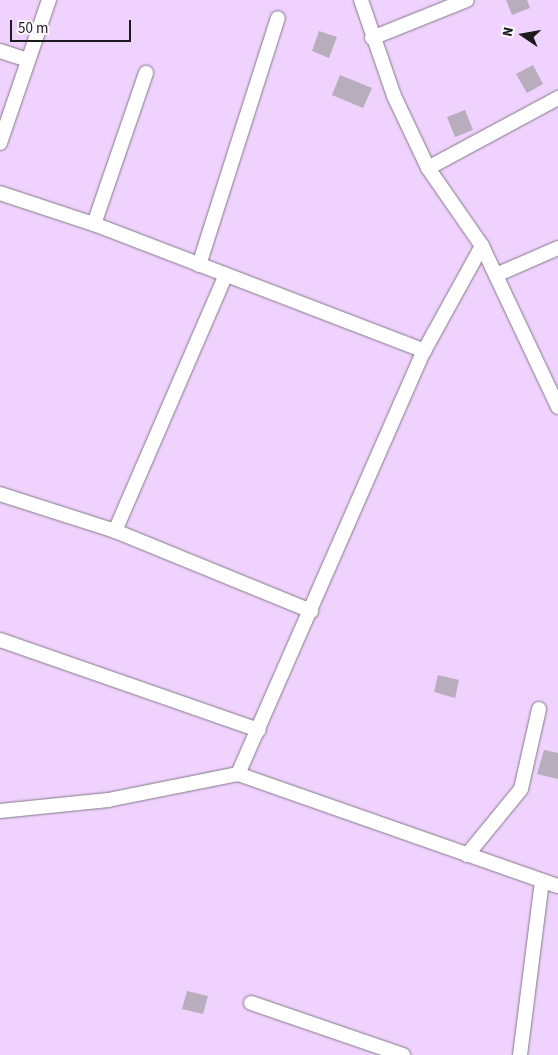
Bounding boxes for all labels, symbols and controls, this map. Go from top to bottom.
scale bar [12,10,134,42]
north arrow [498,10,548,60]
text: 50 m [18,18,48,39]
text: N [498,25,519,39]

